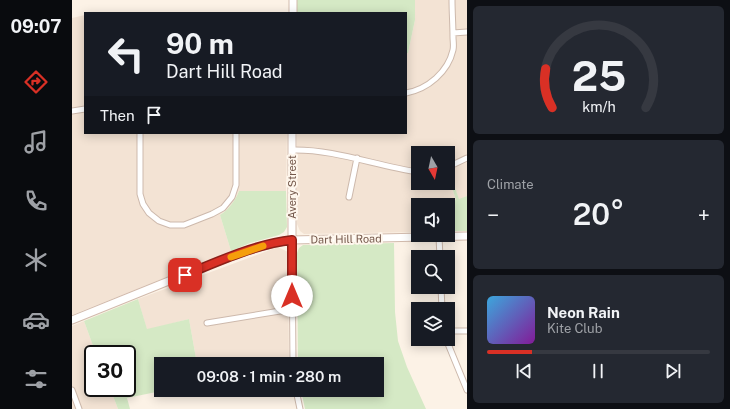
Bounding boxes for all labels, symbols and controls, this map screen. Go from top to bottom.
text: 09:07 [11,16,61,37]
text: 90 m [166,27,234,60]
icon: left [100,28,152,80]
text: 25 [571,51,626,100]
text: Dart Hill Road [166,61,283,82]
icon: directions [22,68,50,96]
text: km/h [582,98,615,115]
icon: arrive [143,104,165,126]
text: Then [100,107,135,124]
icon: music [22,128,50,156]
north arrow [411,146,455,190]
map controls [411,146,455,346]
street label: Avery Street [286,155,298,219]
text: Climate [487,177,534,192]
icon: phone [22,187,50,215]
text: 20° [573,196,624,232]
button: sound [411,198,455,242]
text: − [487,202,499,228]
text: + [698,202,710,228]
street label: Dart Hill Road [310,232,382,246]
icon: climate [22,246,50,274]
button: search [411,250,455,294]
pin [168,258,202,292]
icon: arrive [174,264,196,286]
position arrow [271,275,313,317]
button: layers [411,302,455,346]
text: Neon Rain [547,304,620,321]
icon: car [22,306,50,334]
text: Kite Club [547,321,602,336]
speed limit sign: 30 [84,345,136,397]
icon: previous [513,360,535,382]
icon: pause [587,360,609,382]
icon: next [662,360,684,382]
icon: filters [22,365,50,393]
text: 09:08 · 1 min · 280 m [197,368,341,385]

